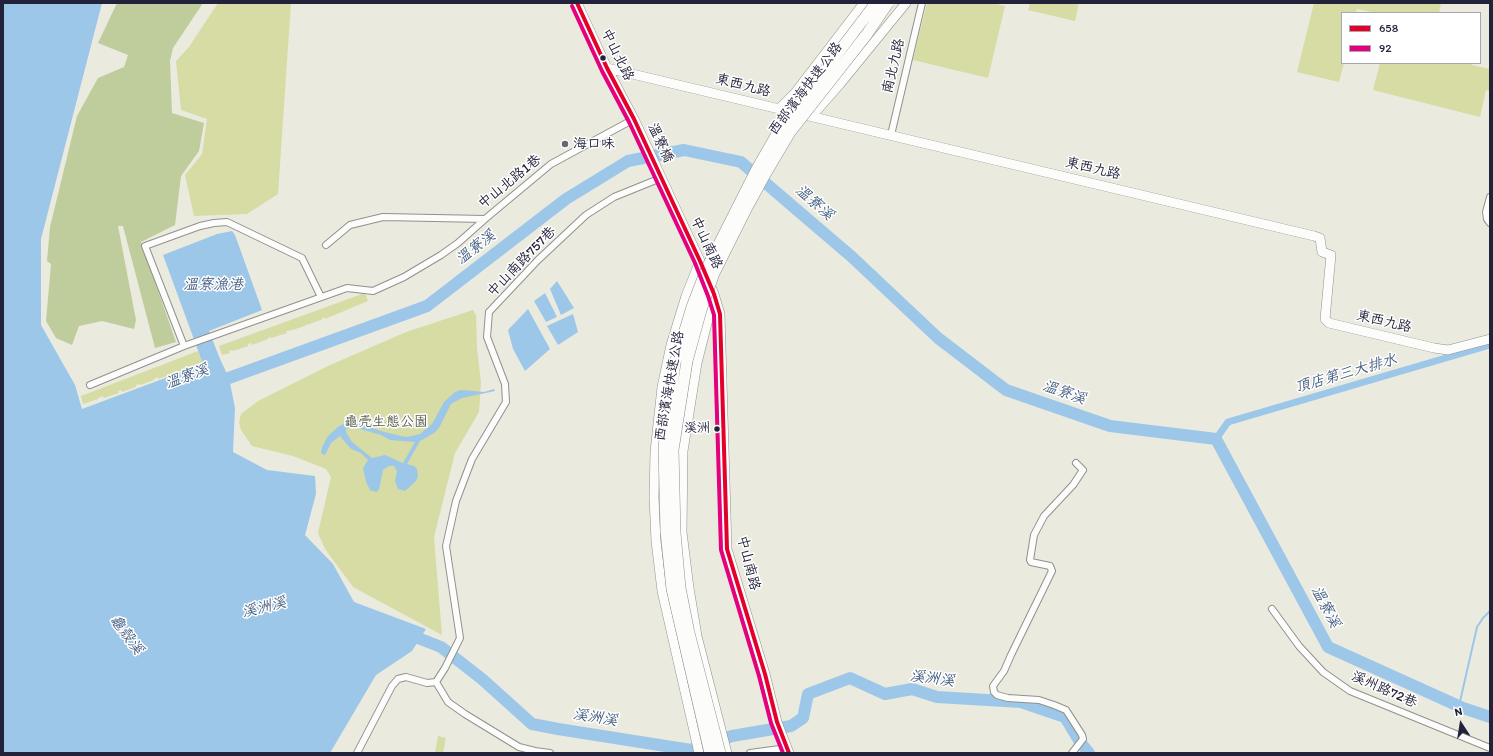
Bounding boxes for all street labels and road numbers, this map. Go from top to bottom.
street label: 中山北路 [597,26,637,84]
street label: 南北九路 [880,37,908,95]
street label: 西部濱海快速公路 [766,39,846,139]
street label: 東西九路 [714,71,772,101]
street label: 溫寮橋 [644,120,676,166]
street label: 中山北路1巷 [475,151,545,213]
street label: 東西九路 [1064,155,1122,183]
street label: 中山南路 [687,214,725,272]
street label: 中山南路757巷 [484,223,560,301]
street label: 東西九路 [1355,308,1413,336]
street label: 西部濱海快速公路 [652,329,688,443]
street label: 中山南路 [733,534,763,592]
street label: 溪州路72巷 [1348,668,1420,712]

